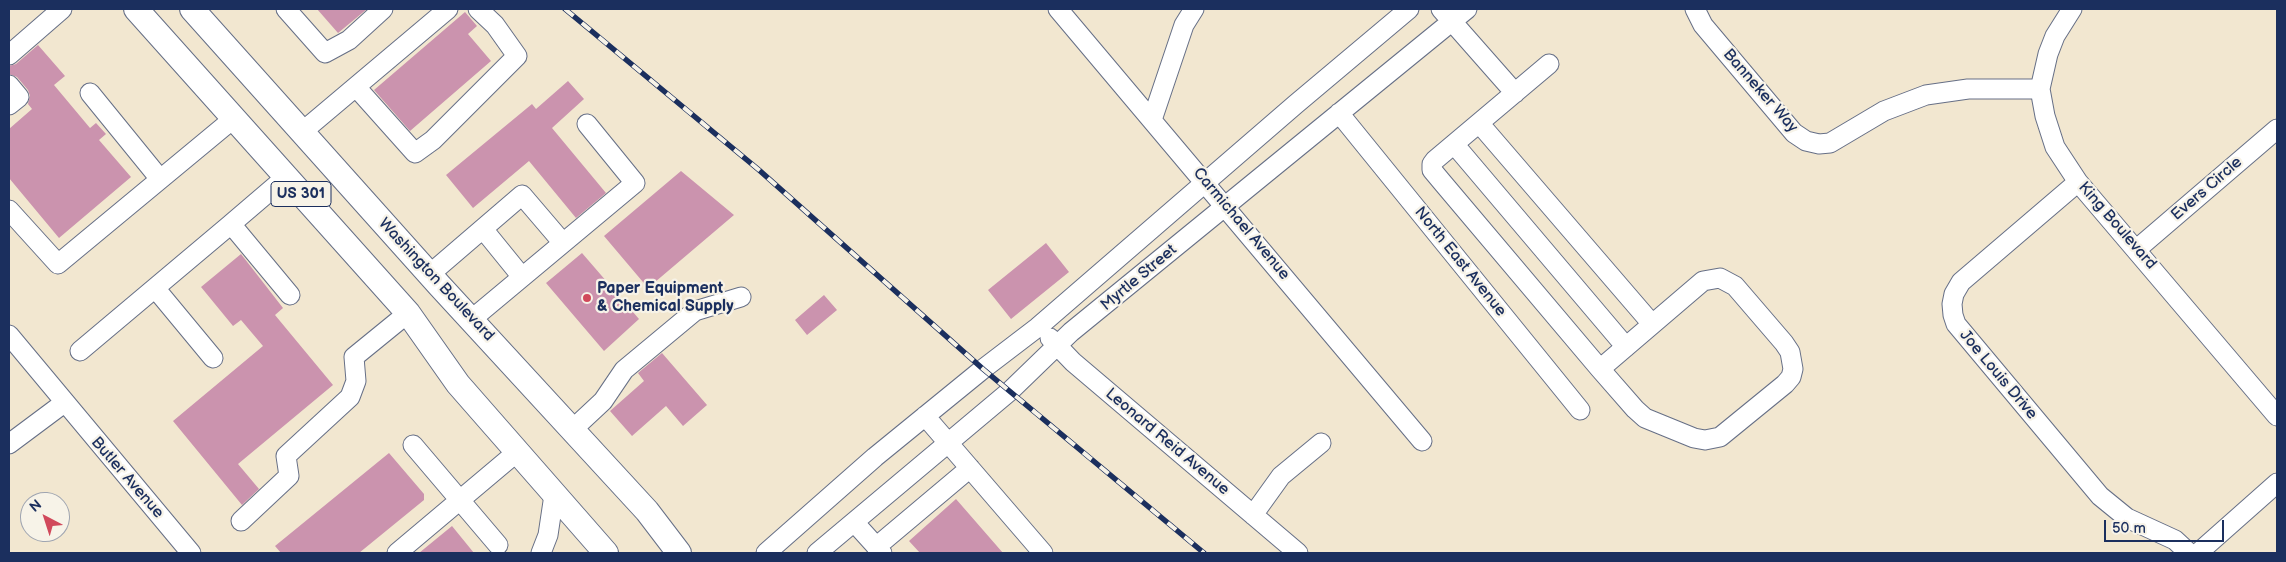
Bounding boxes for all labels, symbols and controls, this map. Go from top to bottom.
street label: Banneker Way [1718,45,1802,137]
street label: Evers Circle [2168,153,2246,225]
street label: Carmichael Avenue [1188,164,1294,284]
street label: King Boulevard [2074,178,2160,274]
road number: US 301 [271,182,331,206]
street label: North East Avenue [1410,203,1510,321]
street label: Washington Boulevard [374,214,498,346]
street label: Myrtle Street [1097,241,1181,315]
place label: Paper Equipment & Chemical Supply [597,279,733,317]
marker: Paper Equipment & Chemical Supply [581,292,593,304]
street label: Joe Louis Drive [1955,326,2041,424]
street label: Leonard Reid Avenue [1101,384,1233,500]
street label: Butler Avenue [86,433,168,523]
north arrow [20,492,70,542]
text: N [26,496,45,516]
scale bar [2106,510,2226,542]
text: 50 m [2112,519,2146,538]

